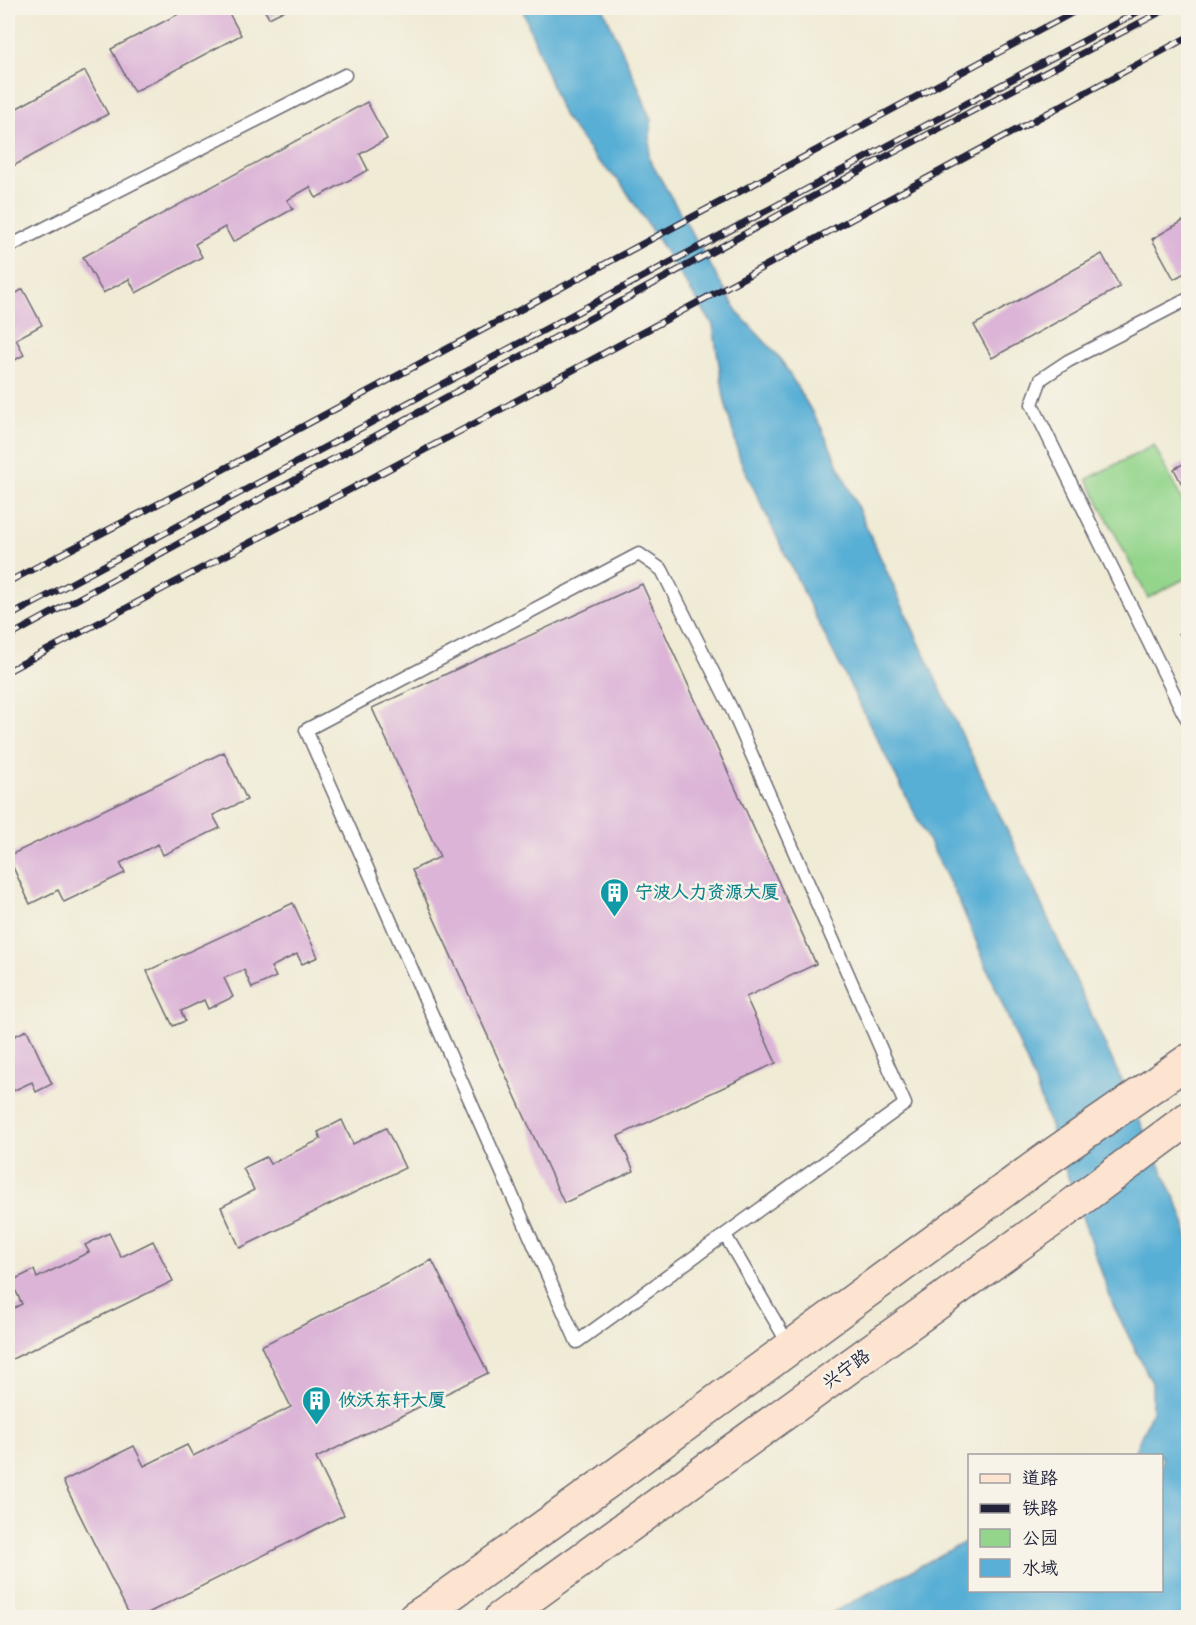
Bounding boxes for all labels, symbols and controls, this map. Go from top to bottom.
building icon: 宁波人力资源大厦 [598,876,630,918]
place label: 宁波人力资源大厦 [635,881,779,903]
street label: 兴宁路 [818,1344,874,1394]
building icon: 攸沃东轩大厦 [301,1384,333,1426]
place label: 攸沃东轩大厦 [338,1389,446,1411]
legend [968,1454,1163,1592]
text: 道路 [1022,1467,1058,1489]
text: 铁路 [1022,1497,1058,1519]
text: 公园 [1022,1527,1058,1549]
text: 水域 [1022,1557,1058,1579]

